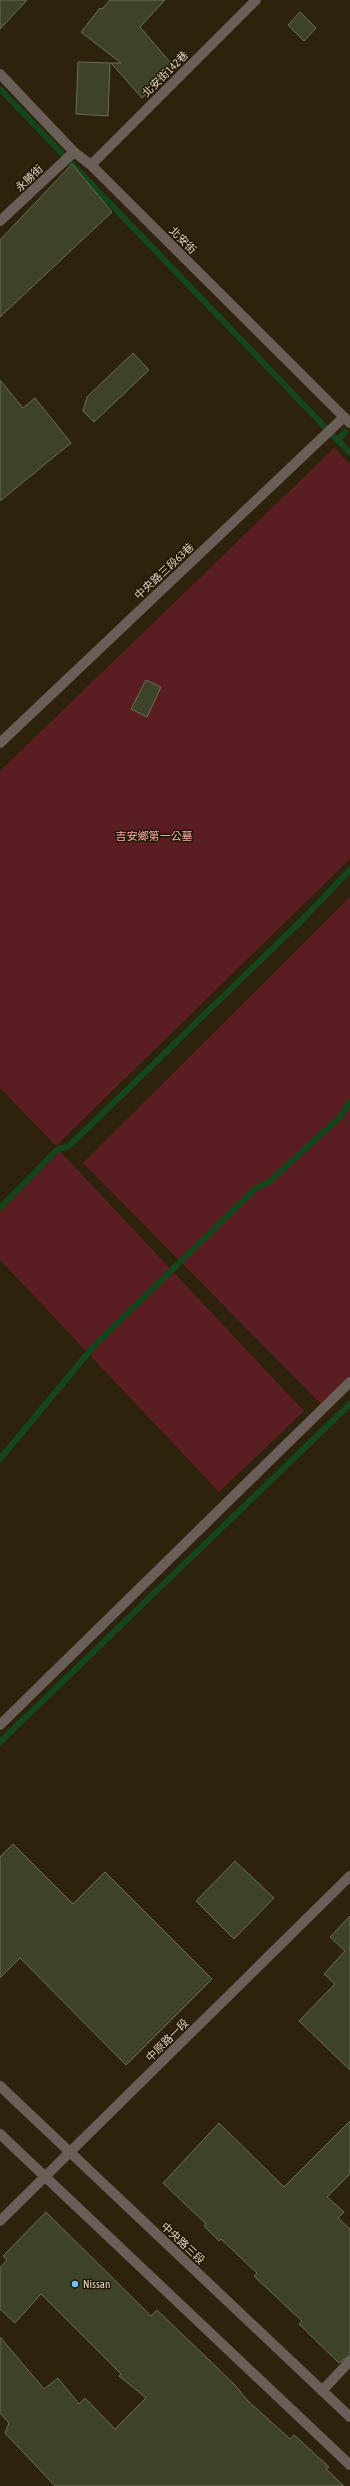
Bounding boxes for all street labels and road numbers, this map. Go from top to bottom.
street label: 北安街142巷 [140,49,190,99]
street label: 永勝街 [13,162,45,194]
street label: 北安街 [167,224,199,256]
street label: 中央路三段63巷 [132,541,196,601]
street label: 中原路一段 [143,2016,191,2064]
street label: 中央路三段 [159,2220,207,2266]

